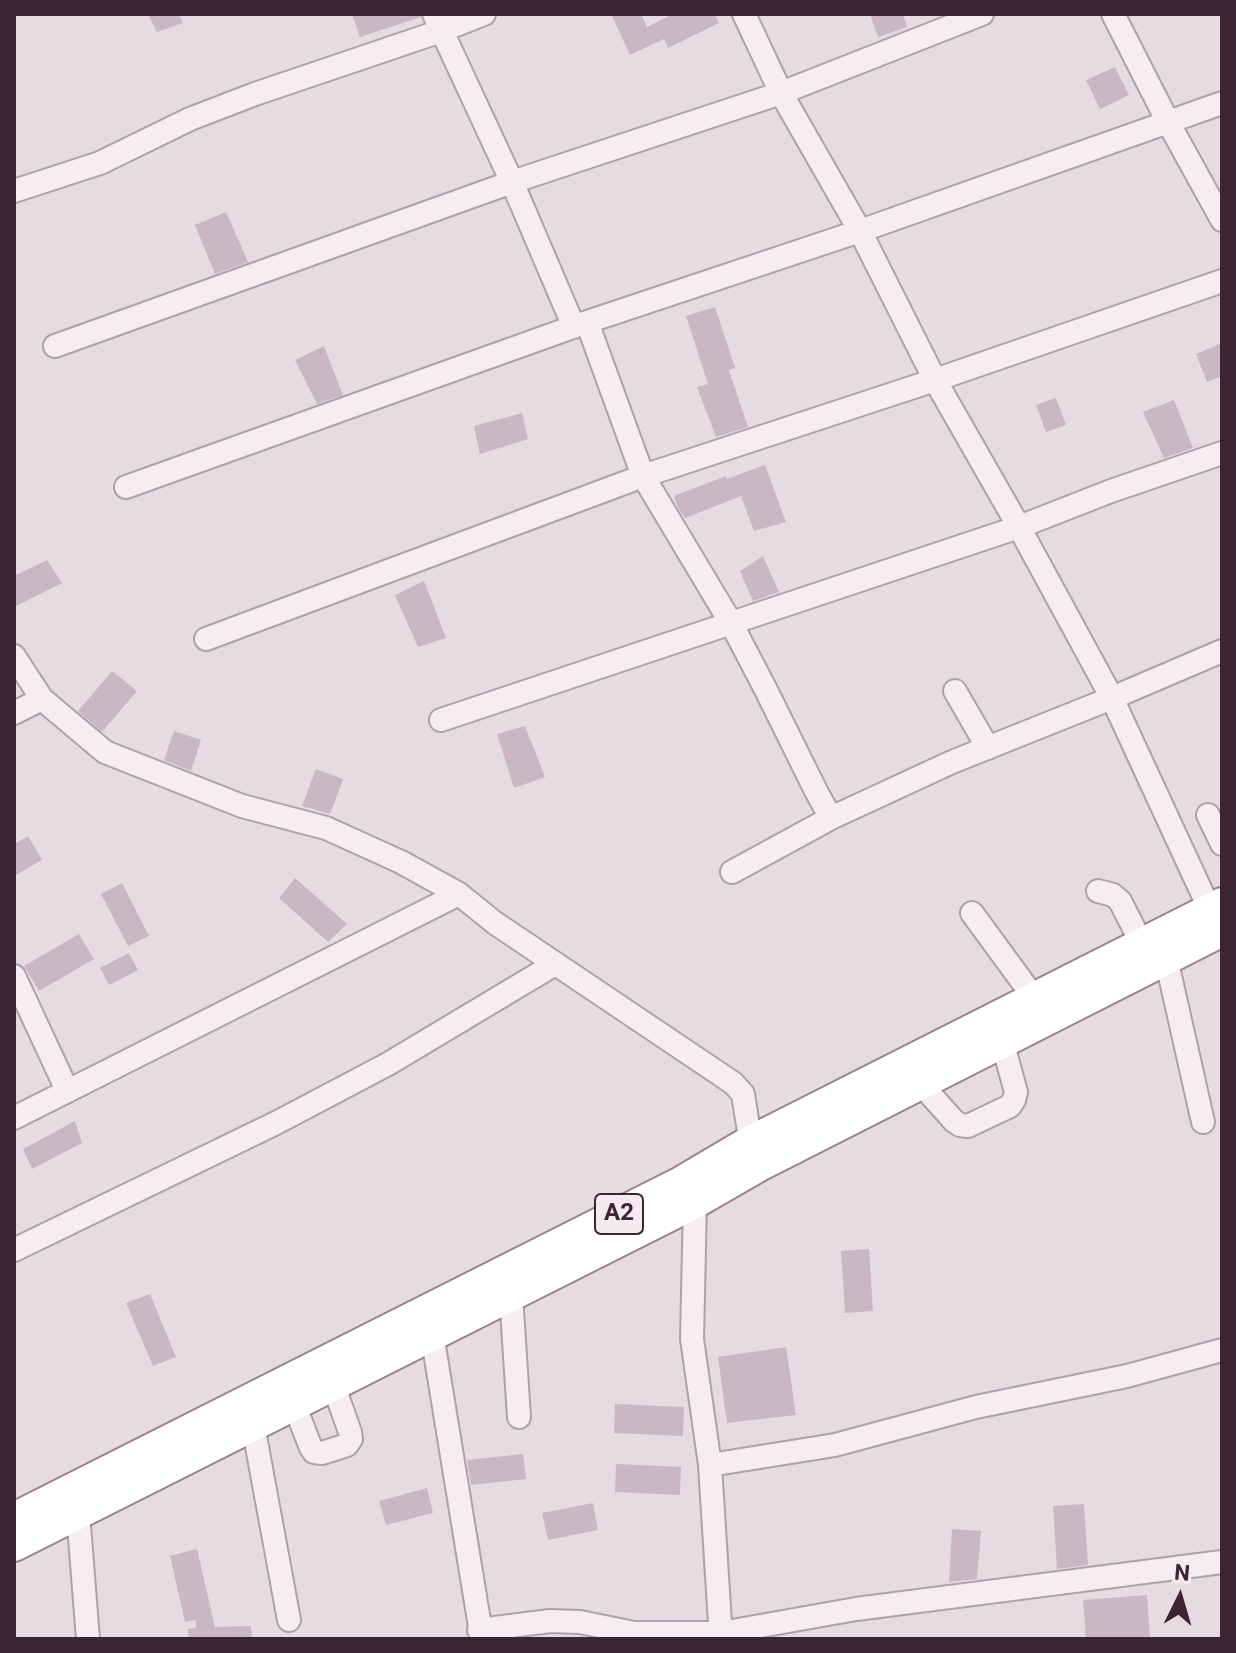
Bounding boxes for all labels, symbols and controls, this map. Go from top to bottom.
road number: A2 [595,1194,643,1234]
north arrow [1140,1557,1220,1637]
text: N [1173,1559,1191,1586]

